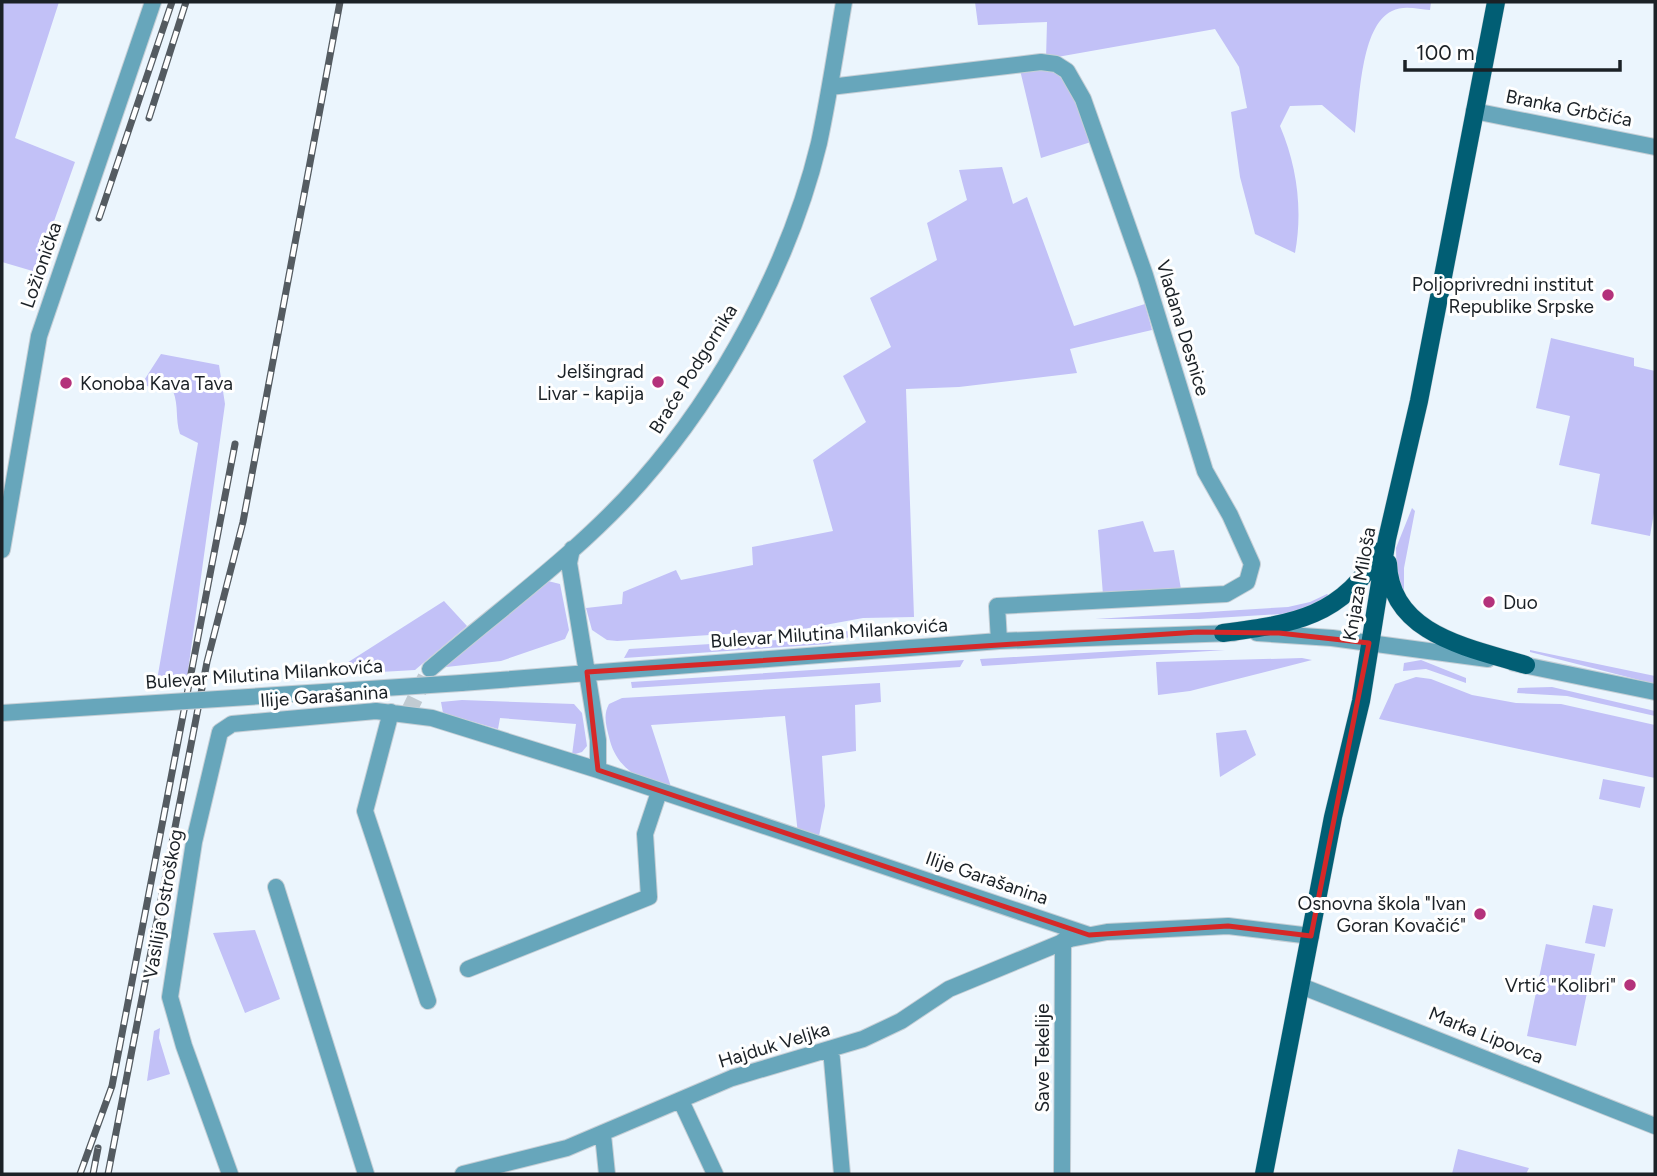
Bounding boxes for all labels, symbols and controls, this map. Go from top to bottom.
scale bar [1405,28,1620,72]
text: 100 m [1416,40,1475,65]
street label: Branka Grbčića [1504,84,1634,132]
street label: Ložionička [16,219,66,311]
street label: Vladana Desnice [1151,257,1215,399]
place label: Poljoprivredni institut Republike Srpske [1412,273,1594,318]
marker: Poljoprivredni institut Republike Srpske [1600,287,1616,303]
street label: Braće Podgornika [644,300,742,438]
place label: Jelšingrad Livar - kapija [537,360,644,405]
place label: Konoba Kava Tava [80,372,233,395]
marker: Jelšingrad Livar - kapija [650,374,666,390]
marker: Konoba Kava Tava [58,375,74,391]
street label: Knjaza Miloša [1338,525,1380,643]
place label: Duo [1503,591,1538,614]
marker: Duo [1481,594,1497,610]
street label: Bulevar Milutina Milankovića [710,613,948,653]
street label: Bulevar Milutina Milankovića [145,654,383,694]
street label: Ilije Garašanina [259,680,389,712]
street label: Vasilija Ostroškog [138,827,188,981]
street label: Ilije Garašanina [923,846,1051,910]
place label: Osnovna škola "Ivan Goran Kovačić" [1297,892,1466,937]
marker: Osnovna škola "Ivan Goran Kovačić" [1472,906,1488,922]
place label: Vrtić "Kolibri" [1505,974,1616,997]
marker: Vrtić "Kolibri" [1622,977,1638,993]
street label: Marka Lipovca [1425,1002,1547,1068]
street label: Save Tekelije [1031,1003,1054,1113]
street label: Hajduk Veljka [715,1017,833,1073]

